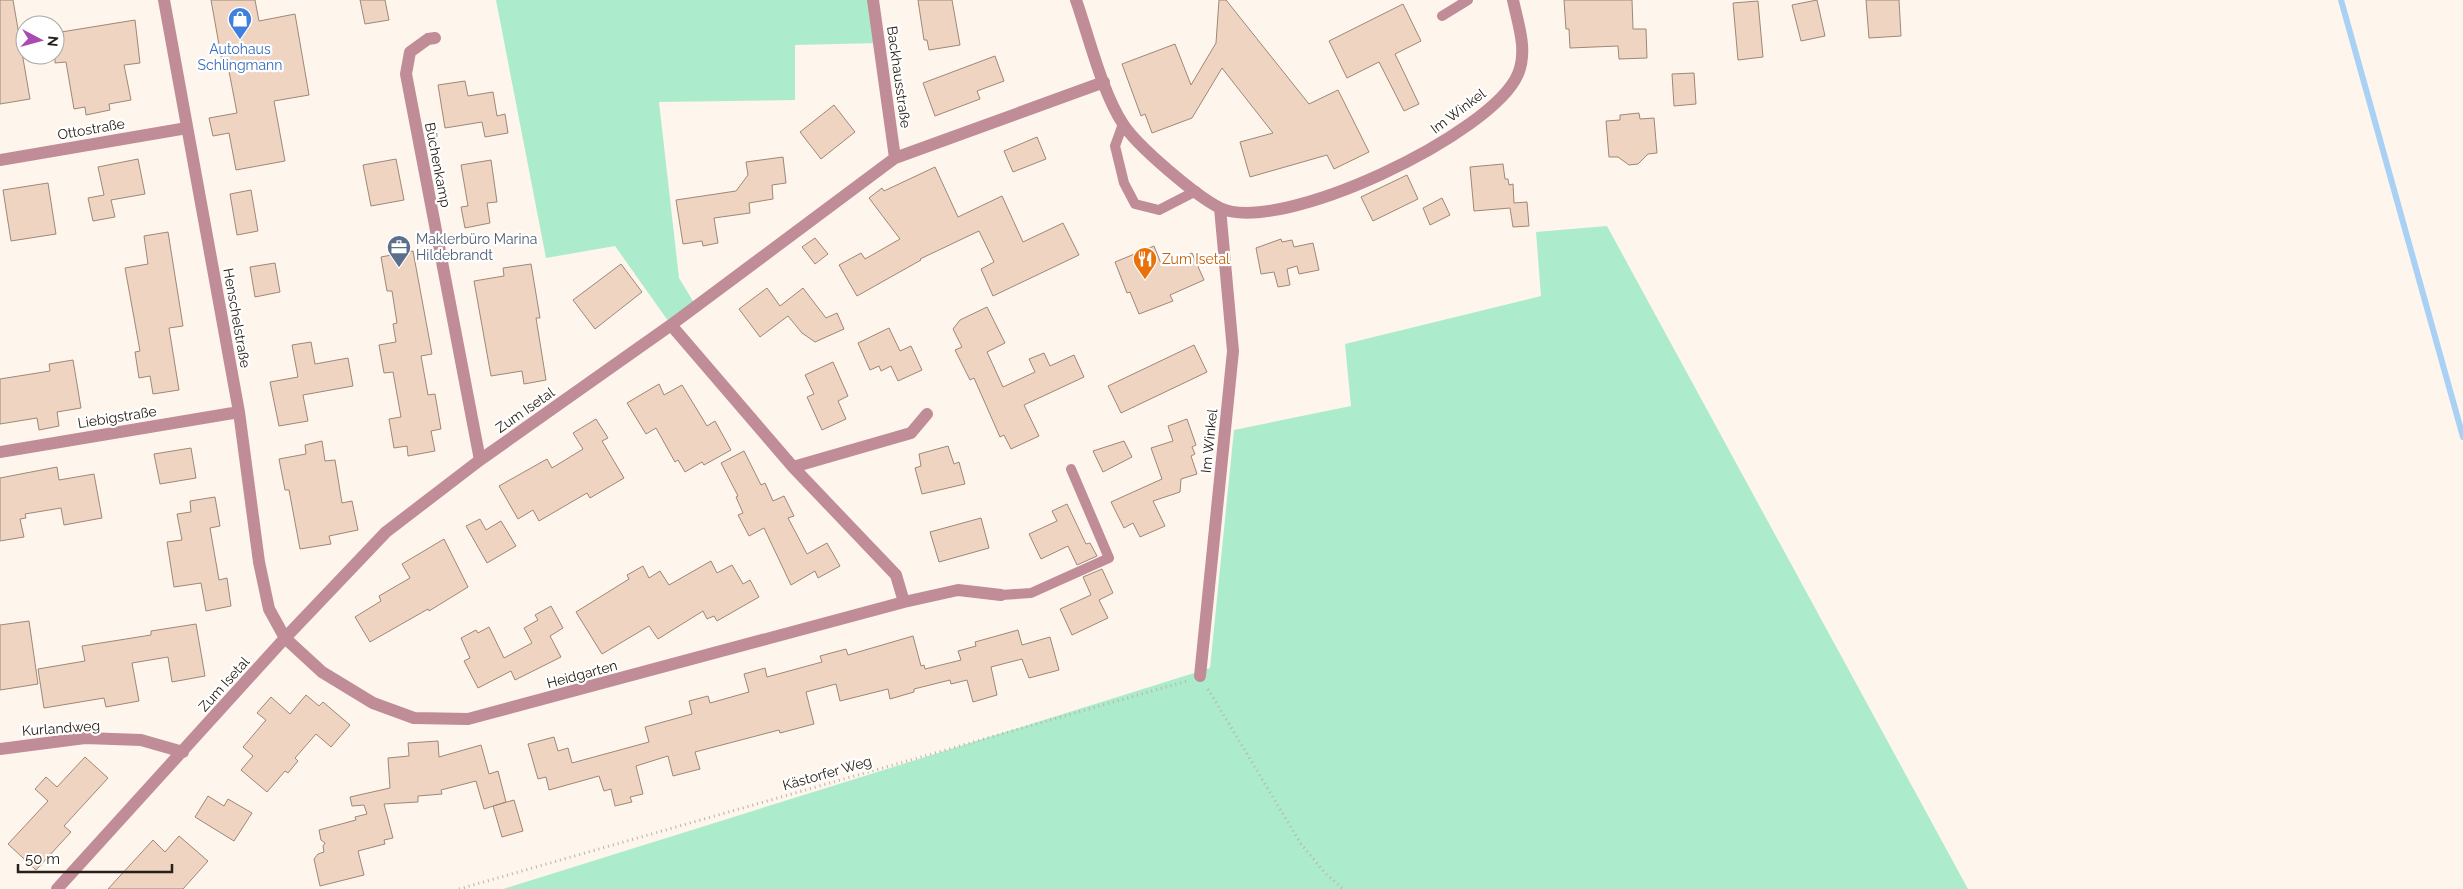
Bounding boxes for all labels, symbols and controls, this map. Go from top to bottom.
shop icon: Autohaus Schlingmann [227,6,253,40]
north arrow [15,15,65,65]
street label: Backhausstraße [884,25,914,129]
text: N [44,35,61,48]
place label: Autohaus Schlingmann [198,41,282,73]
street label: Im Winkel [1427,85,1489,137]
street label: Ottostraße [56,115,126,143]
street label: Büchenkamp [422,121,454,209]
place label: Maklerbüro Marina Hildebrandt [416,231,537,263]
office icon: Maklerbüro Marina Hildebrandt [386,234,412,268]
restaurant icon: Zum Isetal [1132,246,1158,280]
place label: Zum Isetal [1162,251,1230,267]
street label: Henschelstraße [220,267,254,369]
street label: Zum Isetal [493,384,558,436]
street label: Liebigstraße [76,403,158,431]
street label: Im Winkel [1198,408,1220,474]
street label: Zum Isetal [195,653,253,715]
street label: Heidgarten [545,657,619,691]
street label: Kurlandweg [21,717,101,739]
street label: Kästorfer Weg [781,753,873,793]
scale bar [18,842,171,874]
text: 50 m [25,850,60,868]

